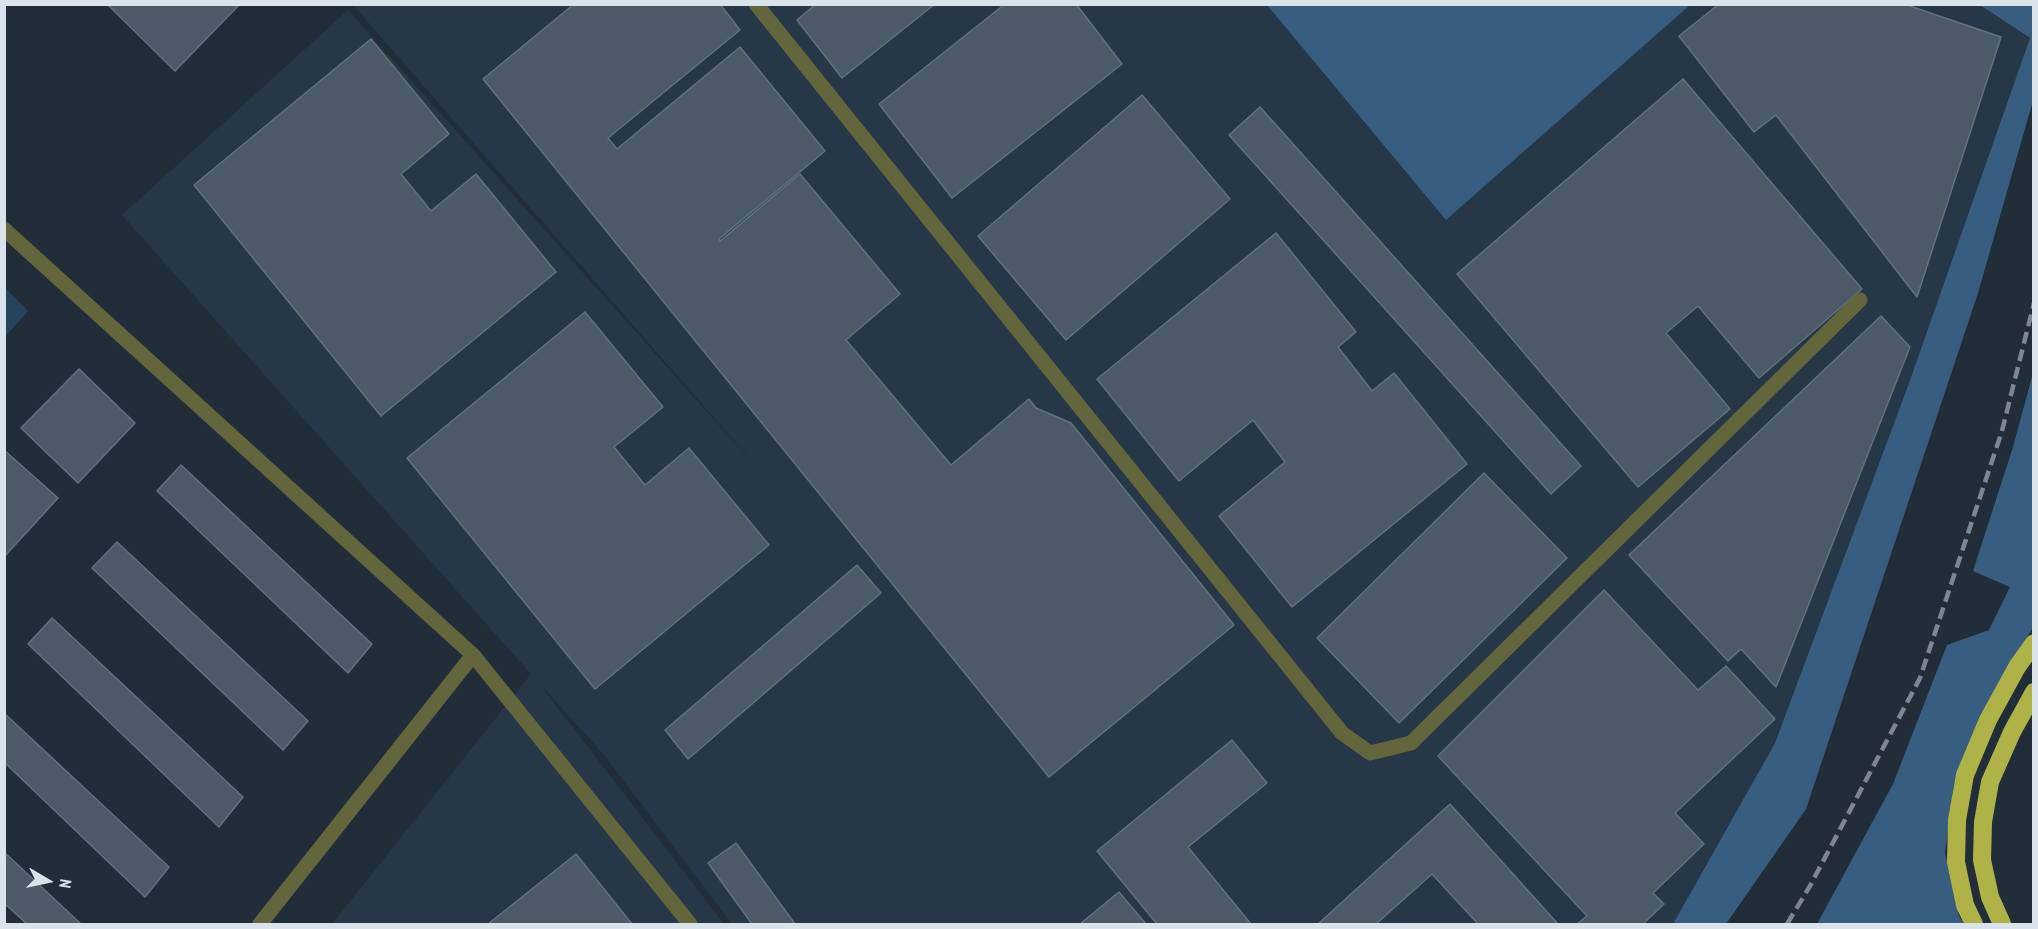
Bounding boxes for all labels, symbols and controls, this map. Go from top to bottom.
north arrow [18,851,78,911]
text: N [55,878,76,890]

